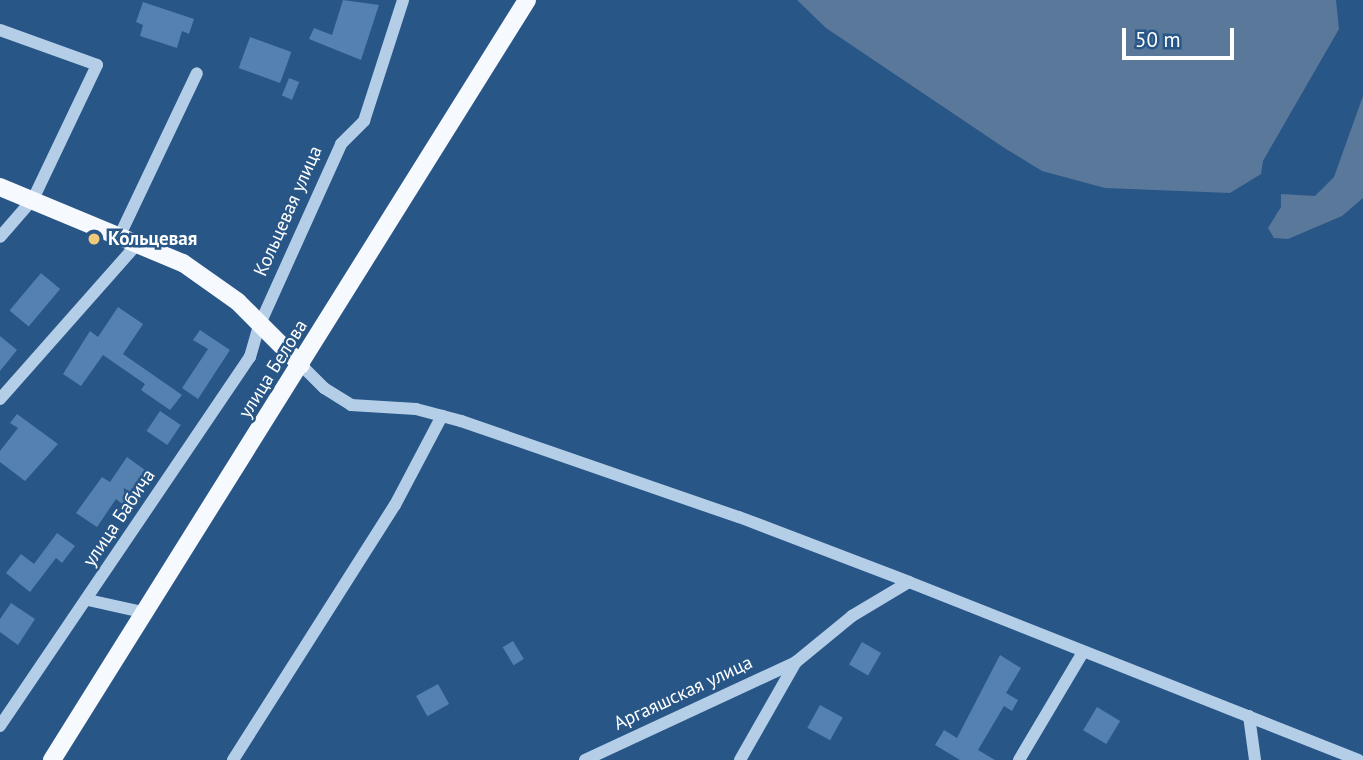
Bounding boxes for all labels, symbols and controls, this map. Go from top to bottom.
scale bar [1125,14,1237,58]
text: 50 m [1135,26,1181,53]
street label: Кольцевая улица [249,142,327,280]
place label: Кольцевая [108,228,197,250]
marker: Кольцевая [86,231,102,247]
street label: улица Белова [234,316,312,422]
street label: улица Бабича [78,465,160,571]
street label: Аргаяшская улица [610,651,756,735]

